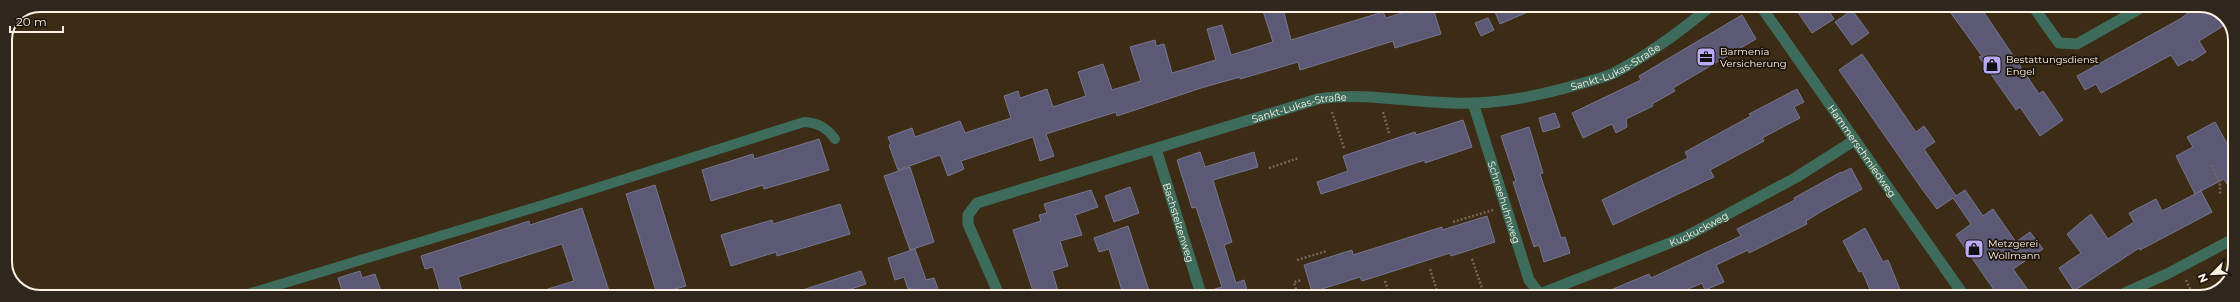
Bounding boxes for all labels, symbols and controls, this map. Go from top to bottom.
scale bar [10,8,63,34]
text: 20 m [16,14,47,29]
street label: Sankt-Lukas-Straße [1569,40,1663,93]
place label: Barmenia Versicherung [1720,45,1787,70]
office icon: Barmenia Versicherung [1695,46,1717,68]
place label: Bestattungsdienst Engel [2006,53,2099,78]
shop icon: Bestattungsdienst Engel [1981,54,2003,76]
street label: Sankt-Lukas-Straße [1250,90,1347,125]
street label: Hammerschmiedweg [1825,102,1899,200]
street label: Schneehuhnweg [1485,159,1524,245]
street label: Bachstelzenweg [1160,181,1197,264]
street label: Kuckuckweg [1667,209,1730,249]
place label: Metzgerei Wollmann [1988,237,2040,262]
shop icon: Metzgerei Wollmann [1963,238,1985,260]
north arrow [2192,254,2232,294]
text: N [2195,271,2211,285]

